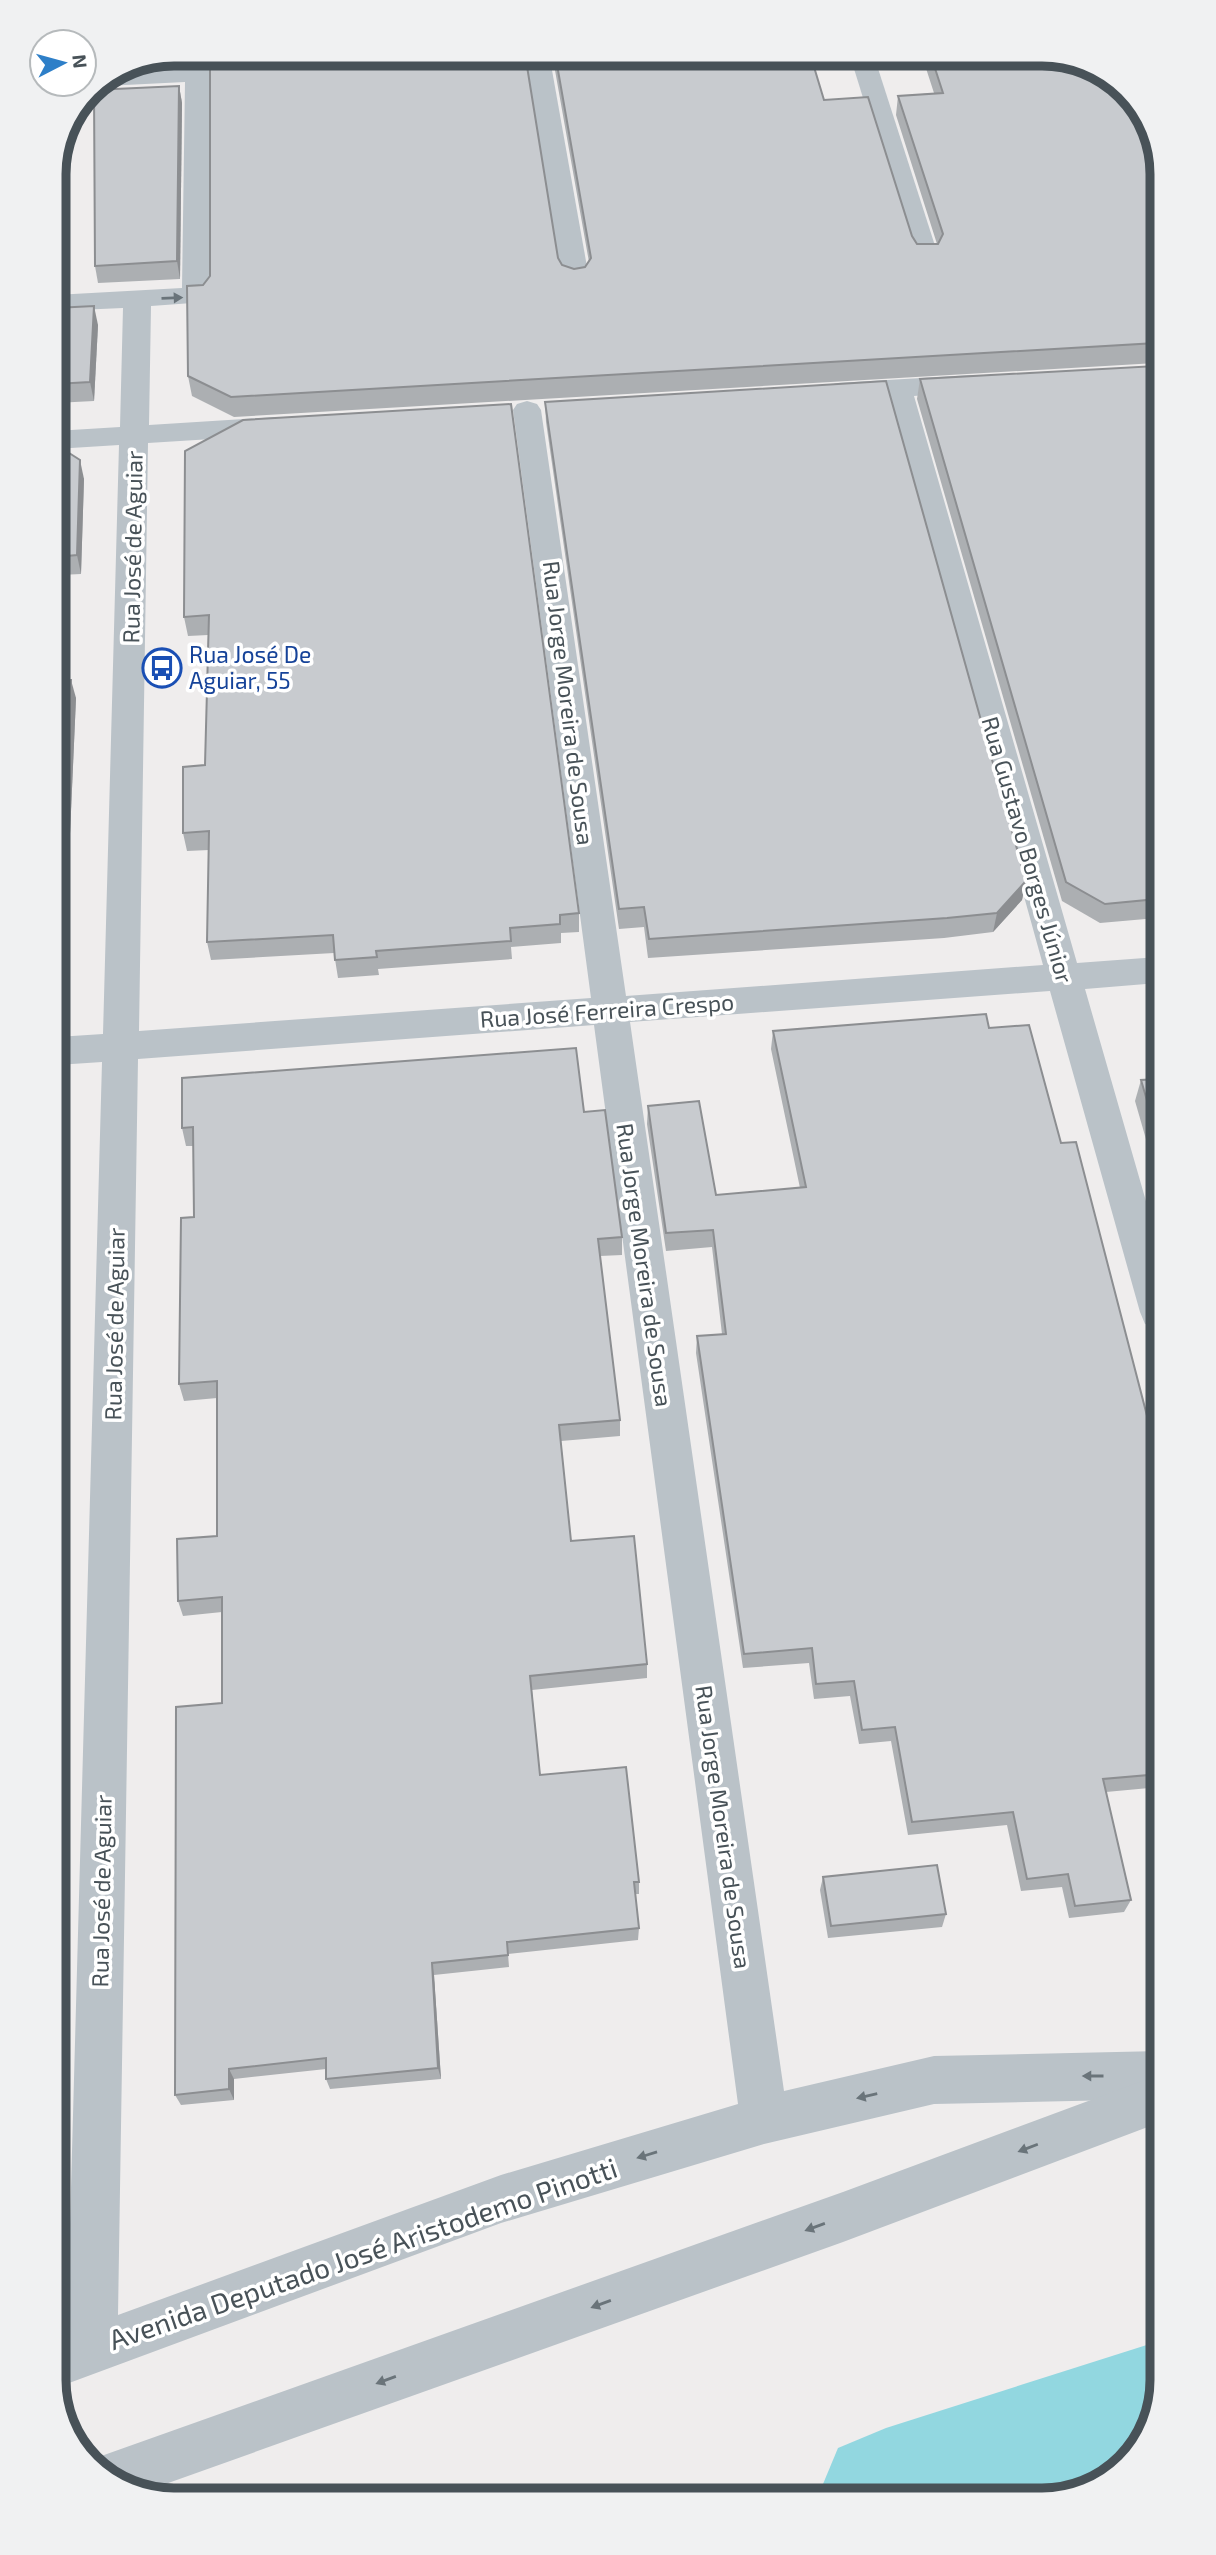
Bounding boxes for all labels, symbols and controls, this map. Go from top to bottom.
north arrow [28,28,98,98]
text: N [68,53,93,69]
one-way arrow [161,293,183,304]
street label: Rua José de Aguiar [116,450,148,644]
street label: Rua Jorge Moreira de Sousa [538,559,600,847]
place label: Rua José De Aguiar, 55 [189,640,311,694]
bus stop icon: Rua José De Aguiar, 55 [141,647,183,689]
street label: Rua Gustavo Borges Júnior [976,713,1079,986]
street label: Rua José Ferreira Crespo [479,987,735,1033]
street label: Rua Jorge Moreira de Sousa [611,1121,679,1408]
street label: Rua José de Aguiar [98,1227,130,1421]
street label: Rua Jorge Moreira de Sousa [690,1683,758,1970]
street label: Rua José de Aguiar [85,1794,117,1988]
one-way arrow [1081,2070,1103,2082]
one-way arrow [856,2091,878,2102]
one-way arrow [1018,2143,1039,2154]
street label: Avenida Deputado José Aristodemo Pinotti [104,2150,621,2356]
one-way arrow [637,2150,658,2160]
one-way arrow [804,2222,825,2233]
one-way arrow [590,2299,611,2310]
one-way arrow [376,2375,397,2386]

